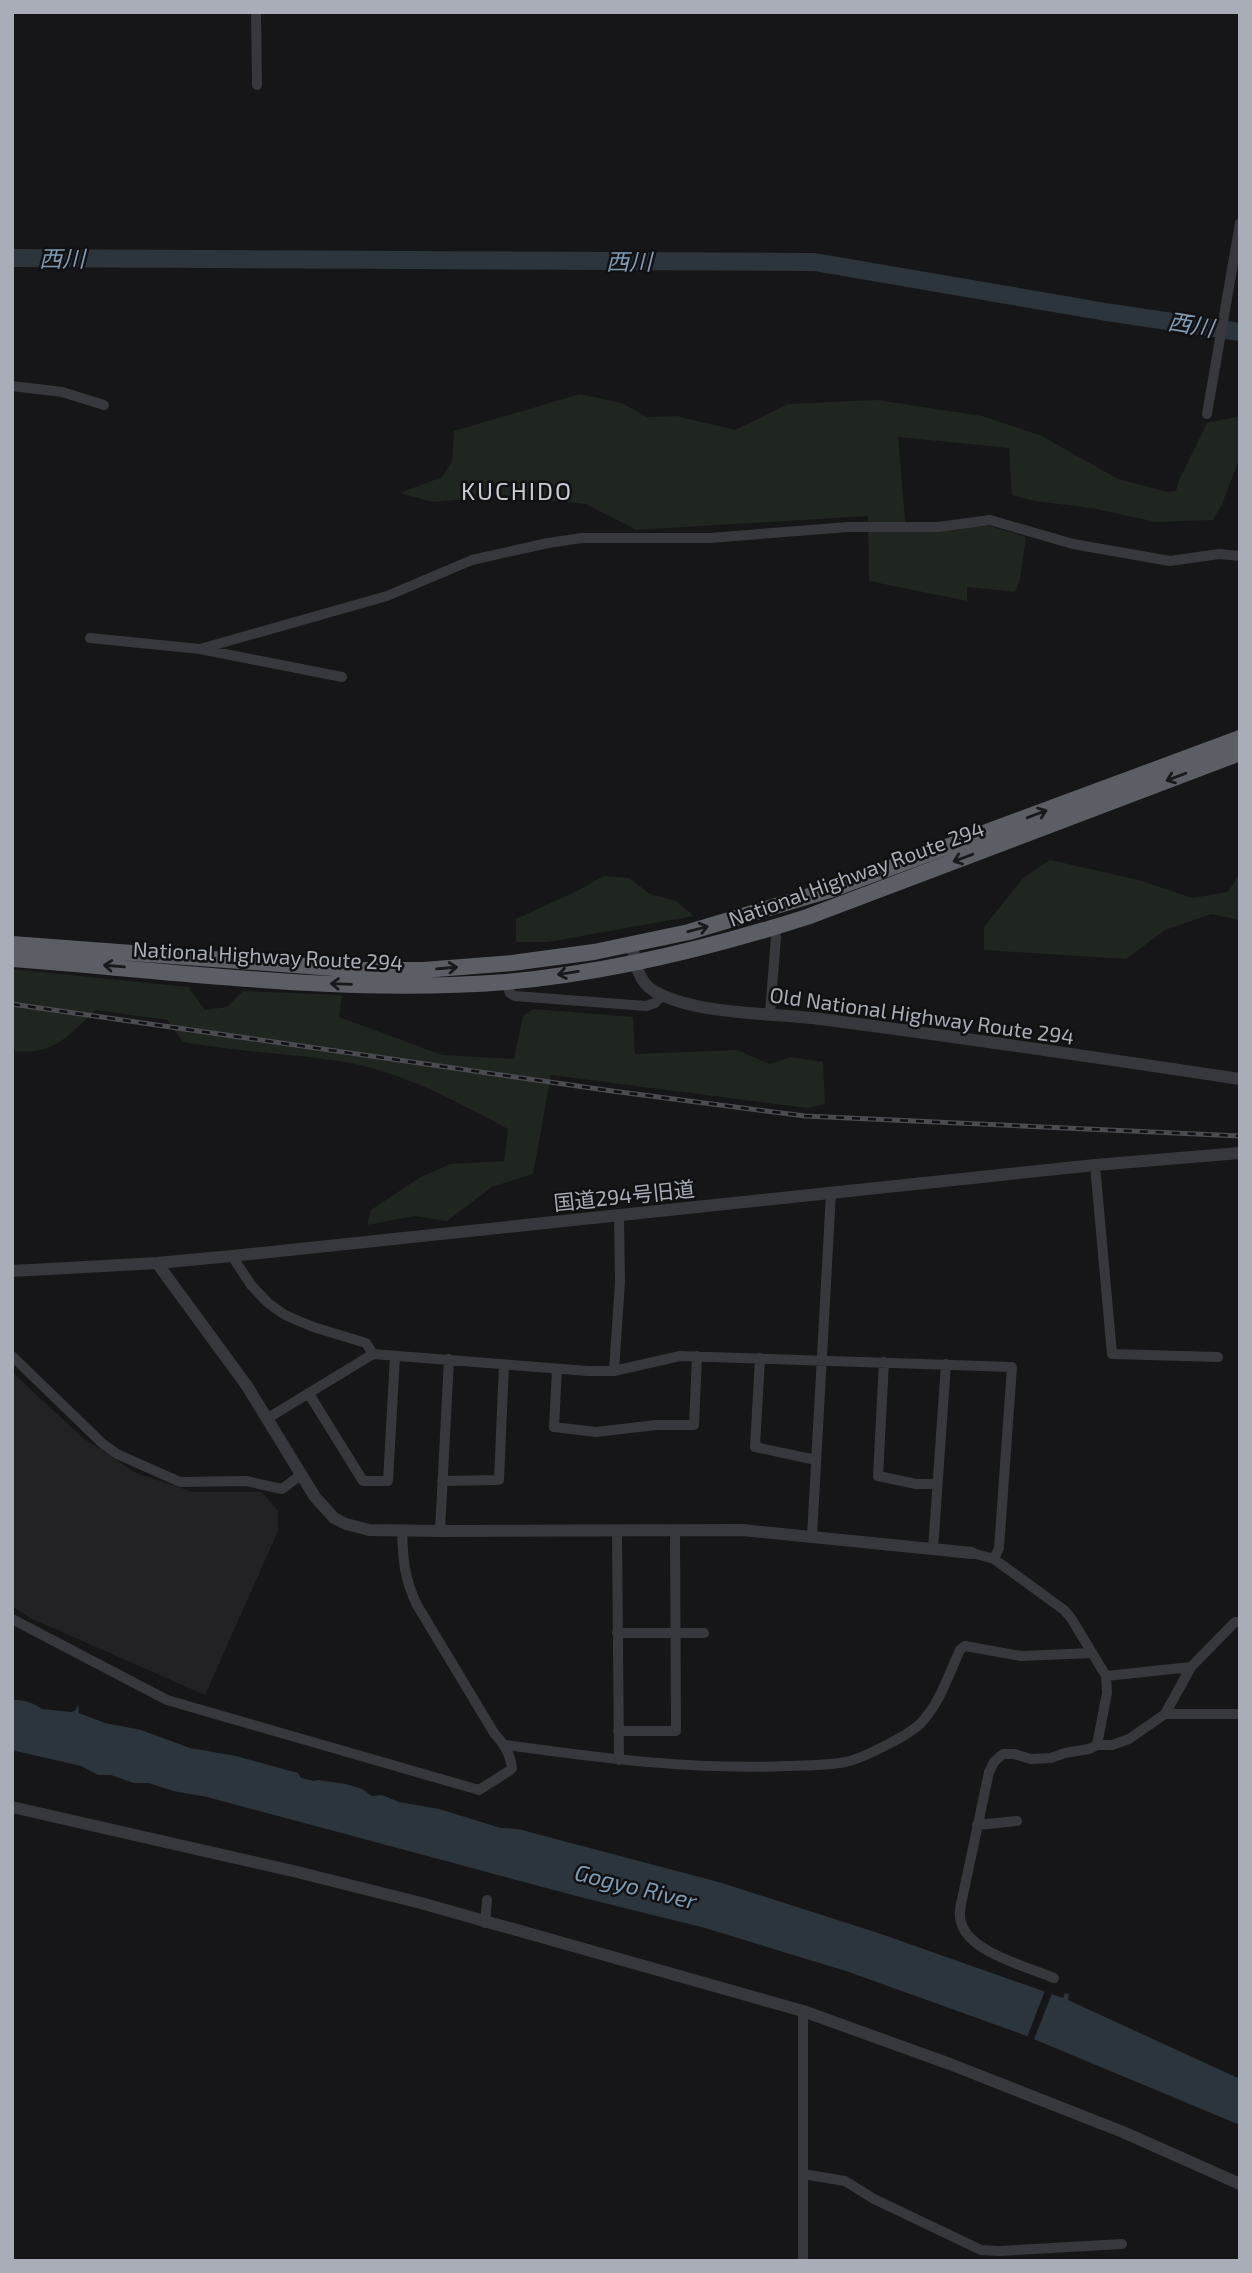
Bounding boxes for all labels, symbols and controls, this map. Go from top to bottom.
water label: 西川 [39,244,88,272]
water label: 西川 [606,247,655,275]
water label: 西川 [1166,307,1219,342]
district label: KUCHIDO [461,476,573,505]
one-way arrow [1165,772,1187,785]
one-way arrow [1026,807,1048,819]
street label: National Highway Route 294 [725,815,987,931]
one-way arrow [953,853,975,865]
one-way arrow [687,922,709,935]
street label: National Highway Route 294 [132,935,404,975]
one-way arrow [103,959,126,972]
one-way arrow [435,961,458,974]
one-way arrow [557,967,580,980]
one-way arrow [330,977,353,990]
street label: Old National Highway Route 294 [768,981,1076,1049]
street label: 国道294号旧道 [552,1175,696,1215]
water label: Gogyo River [572,1857,701,1915]

